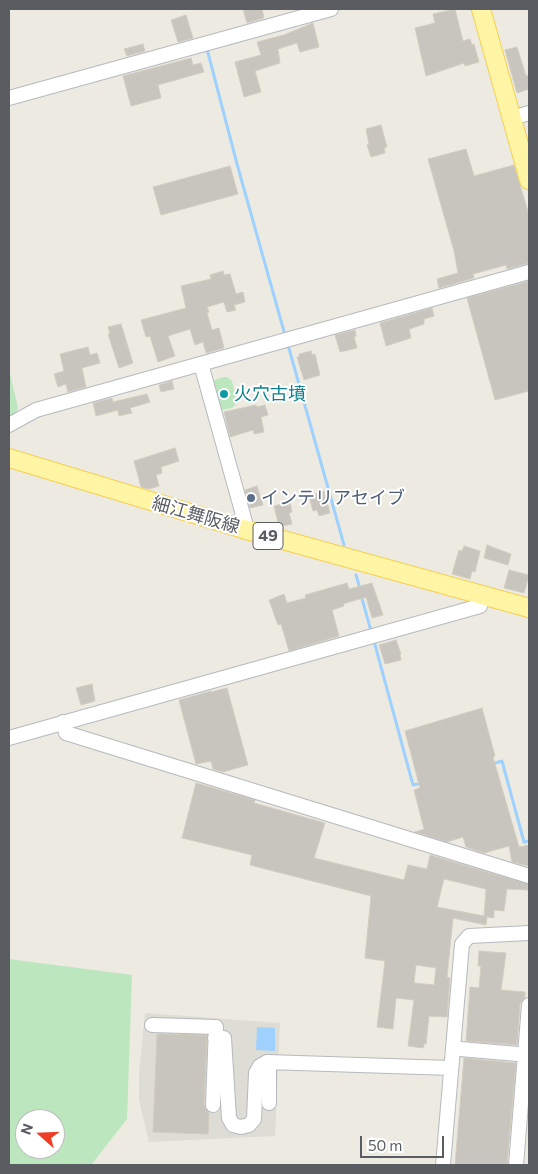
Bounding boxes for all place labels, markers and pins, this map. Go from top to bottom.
place label: 火穴古墳 [234,383,306,405]
marker: 火穴古墳 [218,388,230,400]
place label: インテリアセイブ [261,487,405,509]
marker: インテリアセイブ [245,492,257,504]

